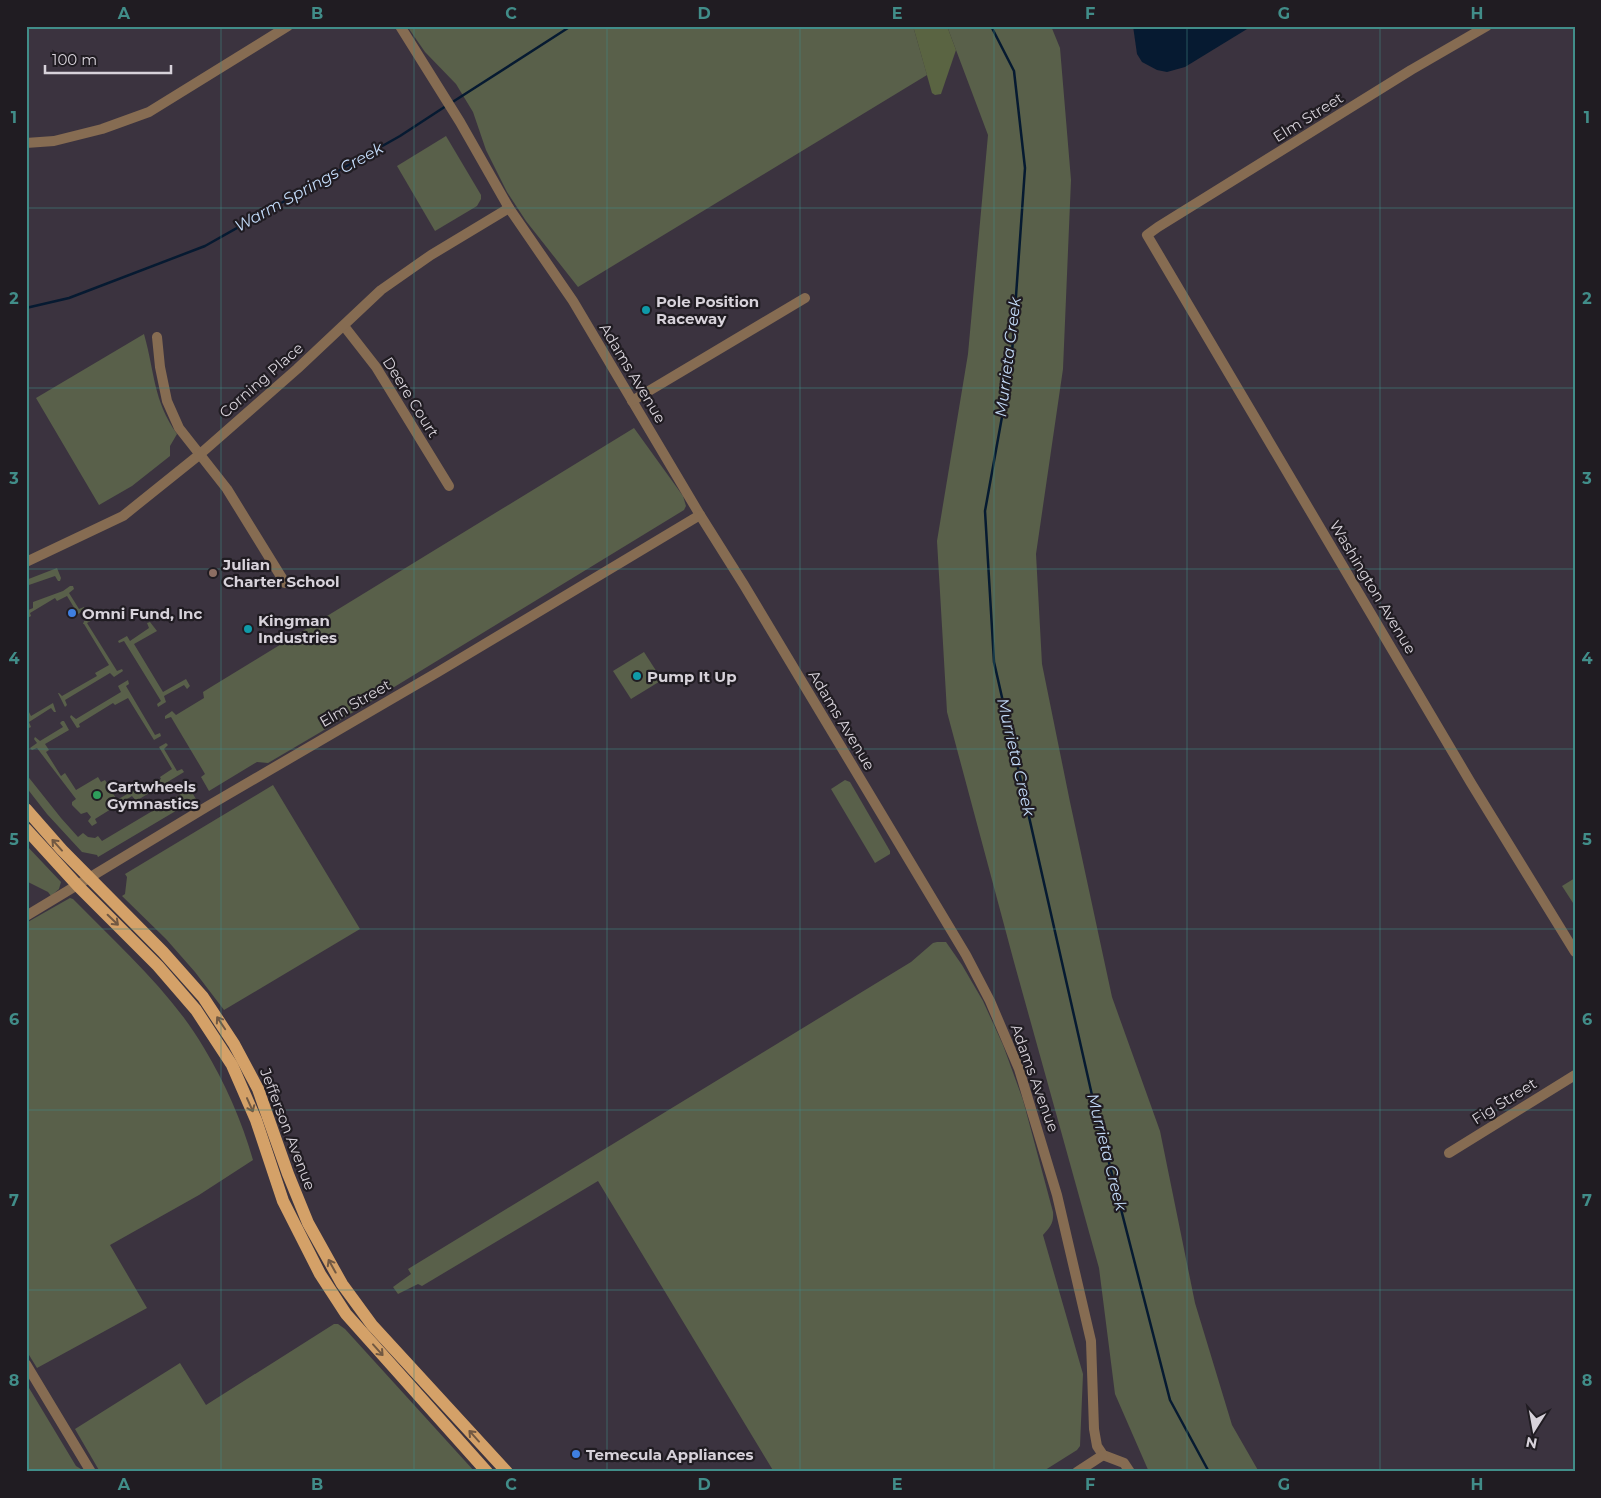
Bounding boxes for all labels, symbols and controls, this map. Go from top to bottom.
text: A [117,4,131,23]
text: B [311,4,323,23]
text: C [505,4,517,23]
text: D [697,4,711,23]
text: E [892,4,902,23]
text: F [1085,4,1095,23]
text: G [1278,4,1290,23]
text: H [1471,4,1483,23]
scale bar [45,42,171,74]
text: 100 m [52,50,97,69]
street label: Elm Street [1269,88,1347,146]
text: 1 [11,108,17,127]
text: 1 [1584,108,1590,127]
water label: Warm Springs Creek [232,138,388,236]
text: 2 [9,289,19,308]
text: 2 [1582,289,1592,308]
place label: Pole Position Raceway [656,292,759,328]
water label: Murrieta Creek [991,295,1025,418]
marker: Pole Position Raceway [640,304,652,316]
street label: Adams Avenue [596,319,670,427]
street label: Corning Place [215,338,307,422]
street label: Deere Court [379,353,443,441]
text: 3 [8,469,19,488]
text: 3 [1581,469,1592,488]
street label: Washington Avenue [1326,517,1420,657]
place label: Julian Charter School [222,555,340,591]
marker: Julian Charter School [207,567,219,579]
place label: Omni Fund, Inc [82,604,203,623]
marker: Omni Fund, Inc [66,607,78,619]
place label: Kingman Industries [258,611,337,647]
marker: Kingman Industries [242,623,254,635]
text: 4 [8,649,20,668]
text: 4 [1581,649,1593,668]
street label: Adams Avenue [805,666,879,774]
place label: Pump It Up [647,667,736,686]
marker: Pump It Up [631,670,643,682]
street label: Elm Street [316,675,394,731]
water label: Murrieta Creek [993,696,1039,819]
place label: Cartwheels Gymnastics [107,777,199,813]
marker: Cartwheels Gymnastics [91,789,103,801]
text: 5 [9,830,19,849]
text: 5 [1582,830,1592,849]
one-way arrow [51,838,63,851]
one-way arrow [107,914,119,926]
text: 6 [9,1010,19,1029]
text: 6 [1582,1010,1592,1029]
one-way arrow [216,1017,226,1031]
street label: Adams Avenue [1007,1021,1063,1135]
street label: Jefferson Avenue [256,1064,320,1193]
street label: Fig Street [1468,1074,1540,1128]
water label: Murrieta Creek [1083,1091,1131,1214]
one-way arrow [245,1097,255,1112]
text: 7 [9,1191,19,1210]
text: 7 [1582,1191,1592,1210]
one-way arrow [326,1259,336,1274]
one-way arrow [372,1343,384,1356]
text: 8 [9,1371,19,1390]
text: 8 [1582,1371,1592,1390]
north arrow [1508,1406,1558,1456]
one-way arrow [468,1429,480,1442]
text: N [1524,1433,1539,1453]
place label: Temecula Appliances [586,1445,753,1464]
marker: Temecula Appliances [570,1448,582,1460]
text: A [117,1475,131,1494]
text: B [311,1475,323,1494]
text: C [505,1475,517,1494]
text: D [697,1475,711,1494]
text: E [892,1475,902,1494]
text: F [1085,1475,1095,1494]
text: G [1278,1475,1290,1494]
text: H [1471,1475,1483,1494]

